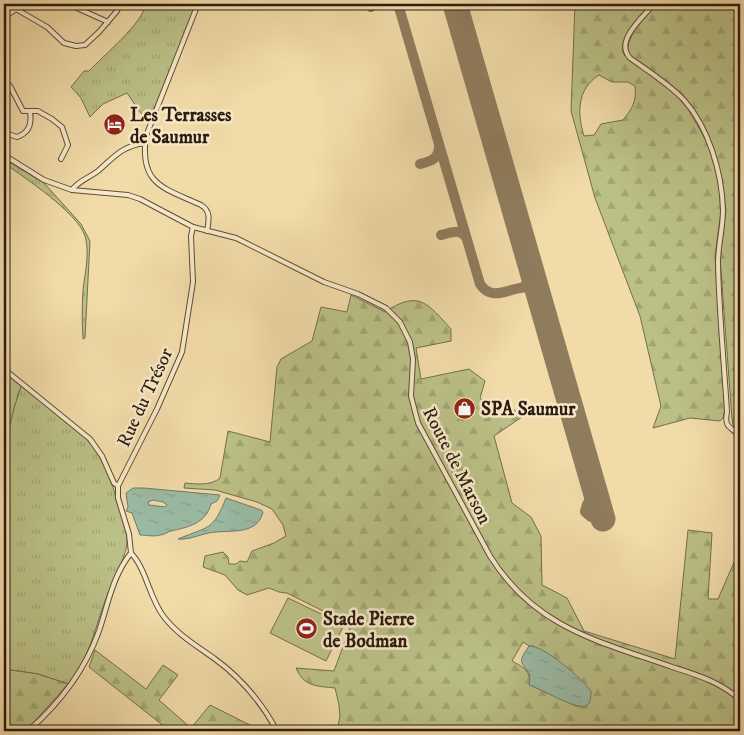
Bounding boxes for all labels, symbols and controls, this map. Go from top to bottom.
place label: Les Terrasses de Saumur [130,104,232,149]
hotel icon: Les Terrasses de Saumur [102,113,126,137]
street label: Rue du Trésor [112,345,178,451]
shop icon: SPA Saumur [453,396,477,420]
place label: SPA Saumur [481,398,576,421]
street label: Route de Marson [417,403,496,528]
place label: Stade Pierre de Bodman [323,608,414,653]
sports icon: Stade Pierre de Bodman [295,617,319,641]

